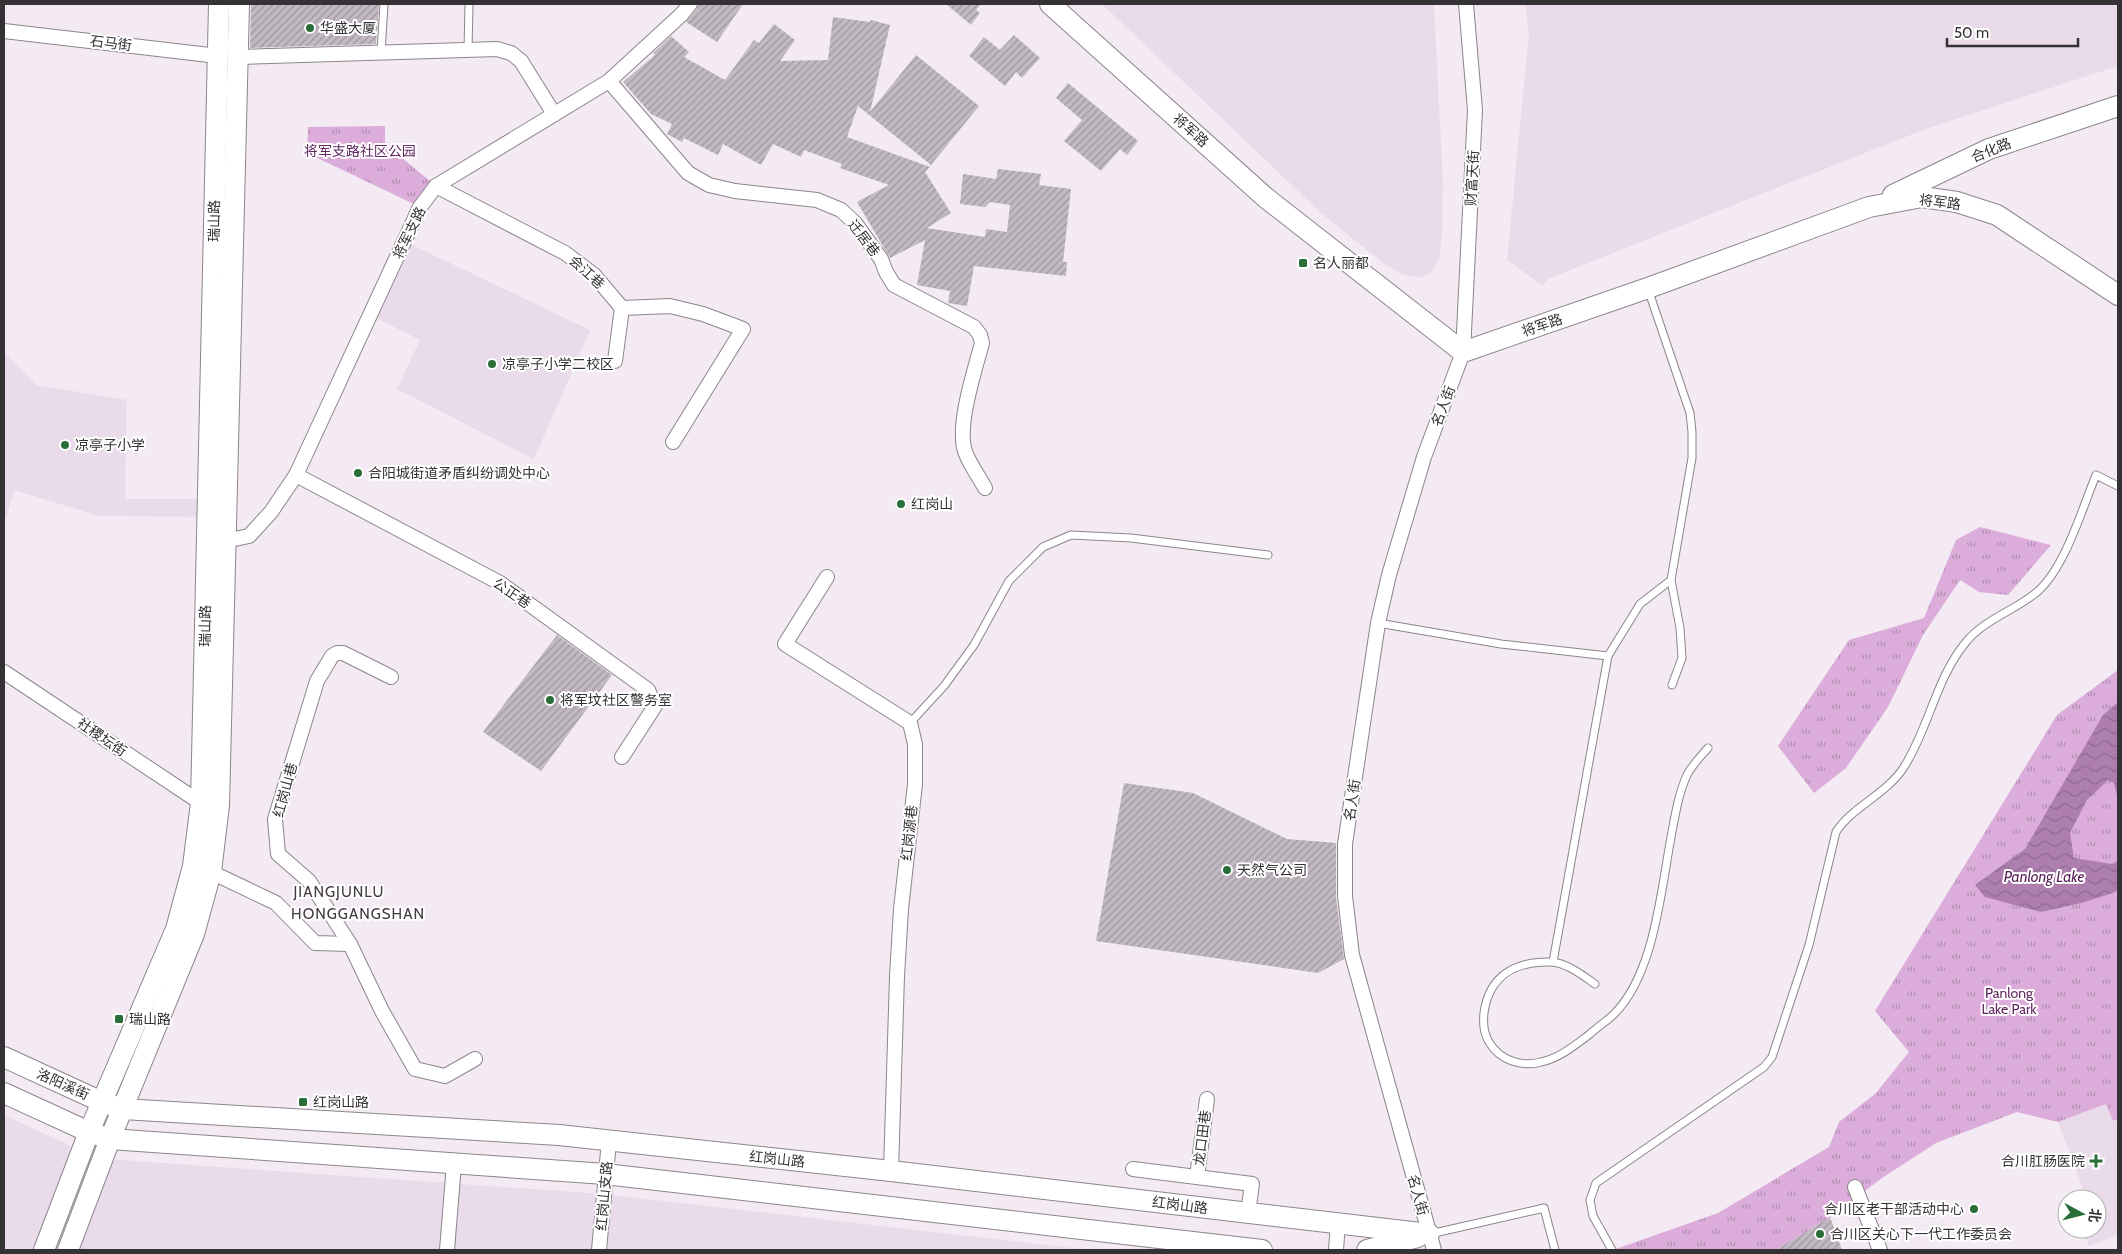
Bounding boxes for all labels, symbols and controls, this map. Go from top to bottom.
scale bar [1947,15,2078,47]
place label: 华盛大厦 [320,19,376,37]
marker: 华盛大厦 [304,22,316,34]
text: 50 m [1954,24,1989,42]
street label: 石马街 [89,32,133,54]
street label: 将军路 [1169,109,1213,151]
street label: 合化路 [1968,134,2014,166]
park label: 将军支路社区公园 [304,142,416,160]
street label: 财富天街 [1462,150,1482,206]
street label: 将军路 [1918,191,1962,213]
street label: 瑞山路 [205,200,223,242]
street label: 将军支路 [389,204,429,262]
street label: 迁居巷 [844,216,884,260]
street label: 会江巷 [565,251,609,293]
place label: 名人丽都 [1313,254,1369,272]
marker: 名人丽都 [1297,257,1309,269]
street label: 将军路 [1519,310,1565,340]
place label: 凉亭子小学二校区 [502,355,614,373]
marker: 凉亭子小学二校区 [486,358,498,370]
street label: 名人街 [1427,383,1459,429]
place label: 凉亭子小学 [75,436,145,454]
marker: 凉亭子小学 [59,439,71,451]
place label: 合阳城街道矛盾纠纷调处中心 [368,464,550,482]
marker: 合阳城街道矛盾纠纷调处中心 [352,467,364,479]
place label: 红岗山 [911,495,953,513]
marker: 红岗山 [895,498,907,510]
street label: 公正巷 [490,574,534,612]
street label: 瑞山路 [196,605,214,647]
place label: 将军坟社区警务室 [560,691,672,709]
marker: 将军坟社区警务室 [544,694,556,706]
street label: 社稷坛街 [74,714,130,760]
street label: 红岗山巷 [269,761,301,819]
street label: 名人街 [1340,778,1364,822]
street label: 红岗源巷 [897,804,921,862]
place label: 天然气公司 [1237,861,1307,879]
marker: 天然气公司 [1221,864,1233,876]
water label: Panlong Lake [2004,868,2084,886]
district label: JIANGJUNLU [293,883,384,901]
district label: HONGGANGSHAN [291,905,425,923]
park label: Panlong Lake Park [1981,984,2037,1018]
place label: 瑞山路 [129,1010,171,1028]
marker: 瑞山路 [113,1013,125,1025]
street label: 洛阳溪街 [34,1064,92,1104]
place label: 红岗山路 [313,1093,369,1111]
marker: 红岗山路 [297,1096,309,1108]
street label: 龙口田巷 [1190,1109,1214,1167]
street label: 红岗山路 [748,1147,806,1171]
place label: 合川肛肠医院 [2001,1152,2085,1170]
marker: 合川肛肠医院 [2089,1154,2103,1168]
street label: 红岗山支路 [592,1160,616,1232]
street label: 名人街 [1404,1172,1432,1218]
north arrow [2057,1189,2107,1239]
street label: 红岗山路 [1151,1193,1209,1217]
place label: 合川区老干部活动中心 [1824,1200,1964,1218]
marker: 合川区老干部活动中心 [1968,1203,1980,1215]
text: 北 [2085,1208,2105,1224]
place label: 合川区关心下一代工作委员会 [1830,1225,2012,1243]
marker: 合川区关心下一代工作委员会 [1814,1228,1826,1240]

